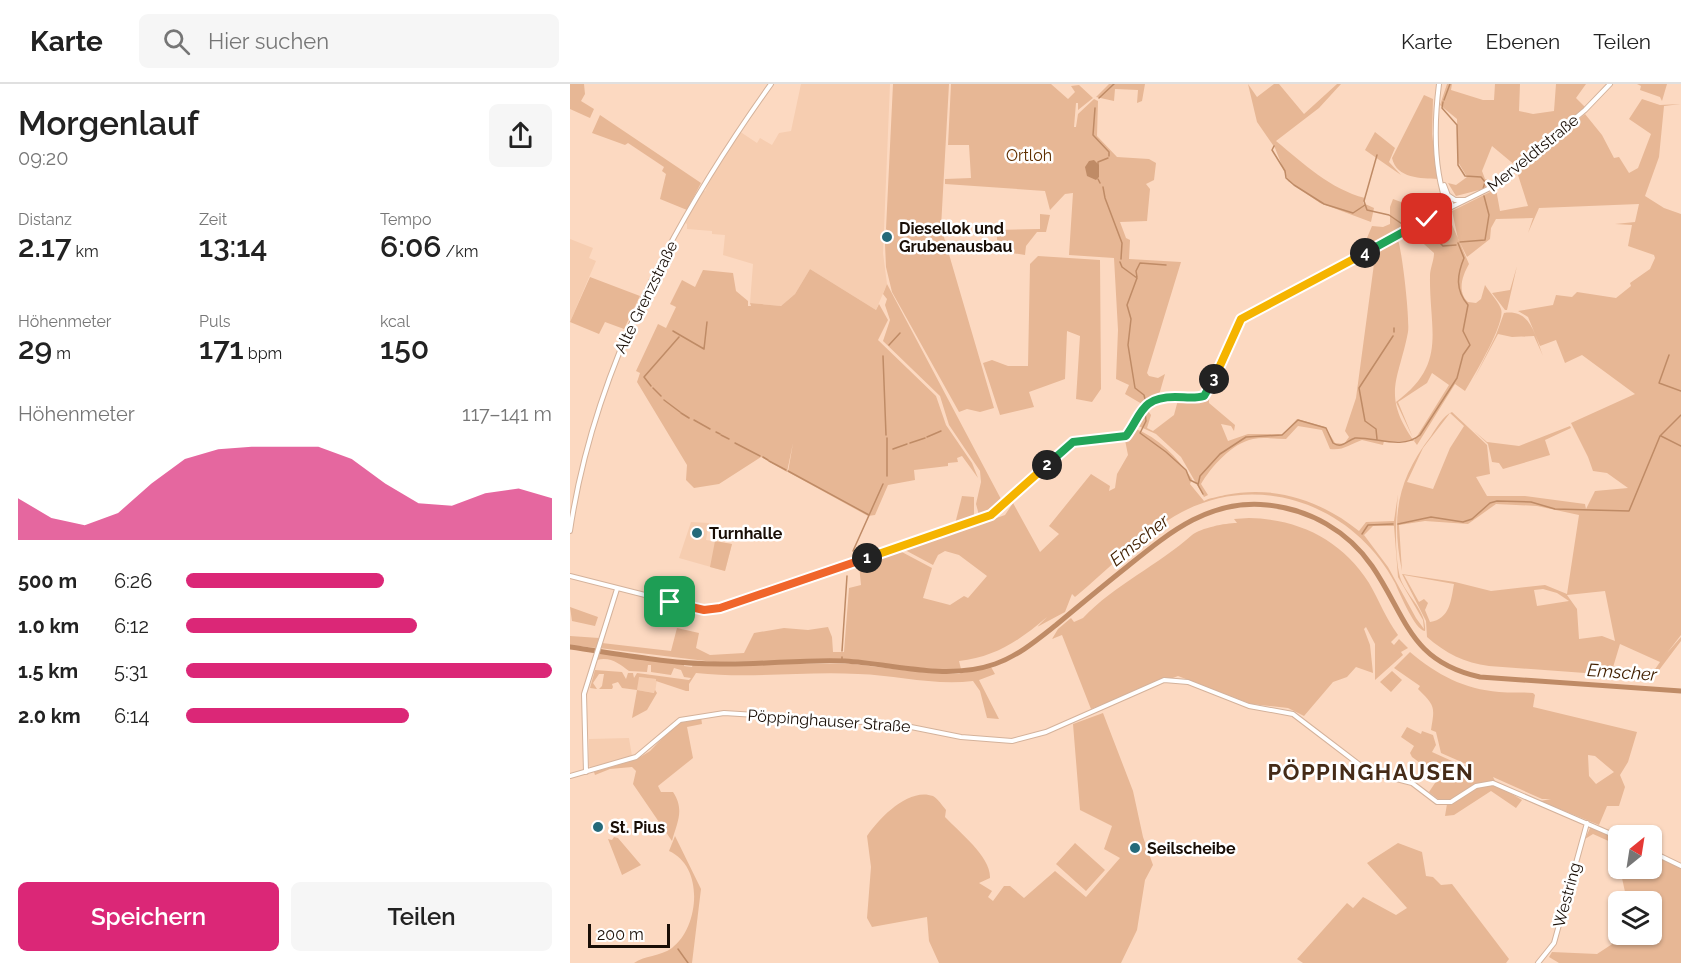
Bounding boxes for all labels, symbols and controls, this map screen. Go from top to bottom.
search box [139,14,559,68]
text: Karte [30,25,103,58]
icon: search [160,25,193,58]
text: Hier suchen [208,28,329,54]
text: Karte [1401,29,1452,54]
text: Ebenen [1485,29,1560,54]
text: Teilen [1593,29,1651,54]
text: Morgenlauf [18,104,199,143]
button: share [489,104,552,167]
street label: Merveldtstraße [1484,110,1582,196]
text: 09:20 [18,146,68,170]
park label: Ortloh [1006,146,1052,165]
pin [1401,193,1452,244]
icon: check [1410,202,1443,235]
text: Distanz [18,210,72,229]
text: Zeit [199,210,227,229]
text: Tempo [380,210,431,229]
place label: Diesellok und Grubenausbau [899,219,1012,256]
text: 2.17 [18,229,71,264]
text: 13:14 [199,229,267,264]
text: 6:06 [380,229,442,264]
marker: Diesellok und Grubenausbau [880,230,894,244]
street label: Alte Grenzstraße [611,238,681,356]
pin: 4 [1350,238,1380,268]
text: km [71,242,99,261]
text: /km [442,242,478,261]
text: 4 [1360,243,1370,262]
text: Höhenmeter [18,312,112,331]
text: Puls [199,312,231,331]
text: kcal [380,312,410,331]
text: 29 [18,331,52,366]
text: 171 [199,331,244,366]
text: 150 [380,331,429,366]
text: m [52,344,71,363]
text: bpm [244,344,282,363]
pin: 3 [1199,364,1229,394]
text: 3 [1210,369,1218,388]
text: Höhenmeter [18,402,135,426]
text: 117–141 m [462,402,552,426]
pin: 2 [1032,450,1062,480]
text: 2 [1042,455,1052,474]
water label: Emscher [1105,509,1173,570]
place label: Turnhalle [709,524,783,543]
marker: Turnhalle [690,526,704,540]
pin: 1 [852,543,882,573]
text: 1 [863,548,871,567]
text: 500 m [18,569,77,593]
text: 6:26 [114,569,152,593]
pin [644,576,695,627]
icon: arrive [653,585,686,618]
text: 1.0 km [18,614,79,638]
text: 6:12 [114,614,149,638]
text: 1.5 km [18,659,78,683]
text: 5:31 [114,659,148,683]
water label: Emscher [1586,659,1658,685]
text: 2.0 km [18,704,81,728]
text: 6:14 [114,704,149,728]
street label: Pöppinghauser Straße [747,706,911,736]
district label: PÖPPINGHAUSEN [1268,759,1474,785]
place label: St. Pius [610,818,665,837]
marker: St. Pius [591,820,605,834]
north arrow [1608,825,1662,879]
map controls [1608,825,1662,945]
place label: Seilscheibe [1147,839,1236,858]
marker: Seilscheibe [1128,841,1142,855]
street label: Westring [1549,860,1585,930]
button: Speichern [18,882,279,951]
button: Teilen [291,882,552,951]
button: layers [1608,891,1662,945]
scale bar [588,921,670,948]
text: 200 m [597,925,644,944]

